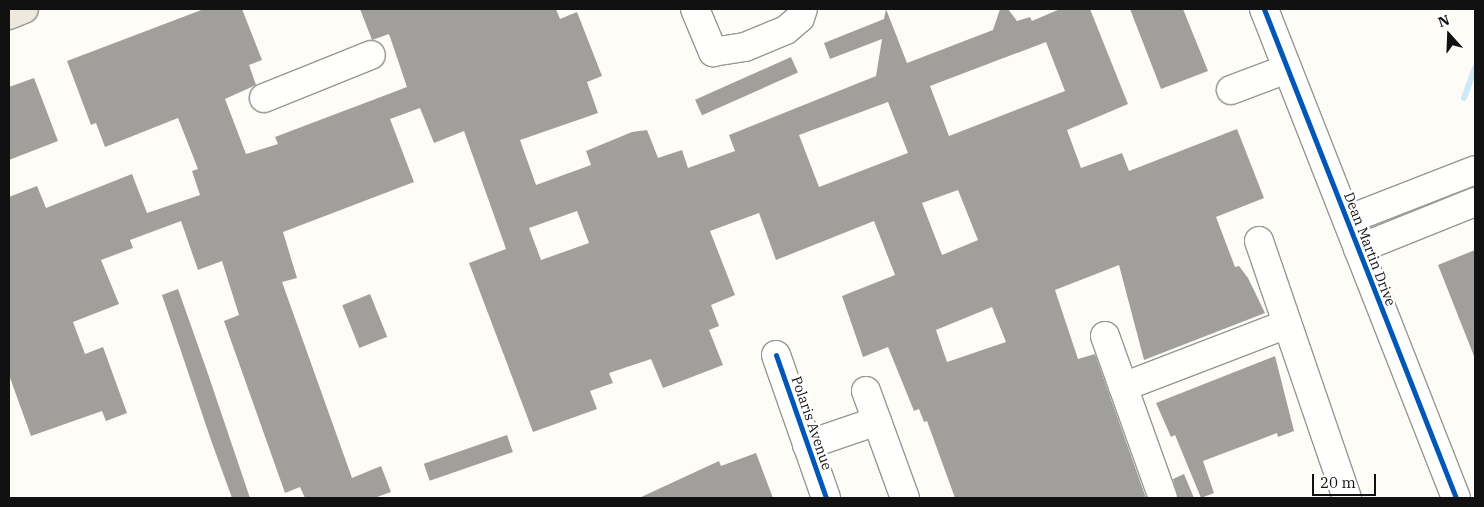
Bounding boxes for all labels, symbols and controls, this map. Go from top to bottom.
north arrow [1424,10,1474,60]
text: N [1436,11,1452,31]
street label: Dean Martin Drive [1341,190,1399,308]
street label: Polaris Avenue [788,374,836,472]
scale bar [1314,464,1378,496]
text: 20 m [1320,473,1356,492]

